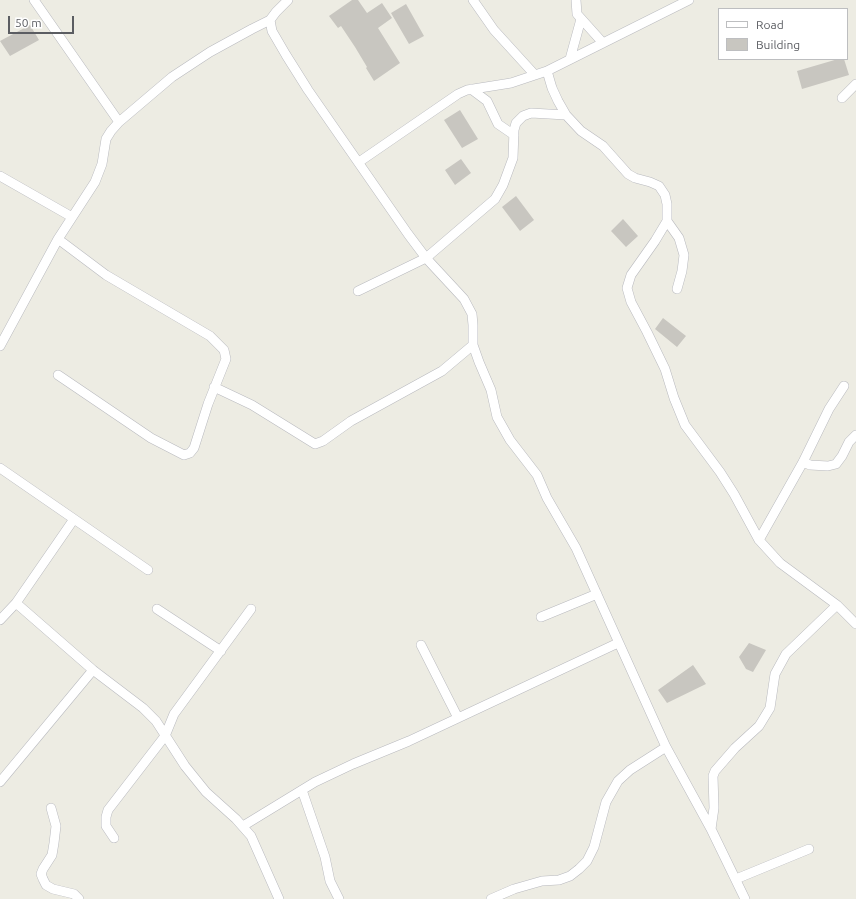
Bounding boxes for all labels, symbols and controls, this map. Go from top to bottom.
scale bar [10,8,76,34]
legend [718,8,848,60]
text: 50 m [15,16,42,29]
text: Road [756,18,784,31]
text: Building [756,38,800,51]

